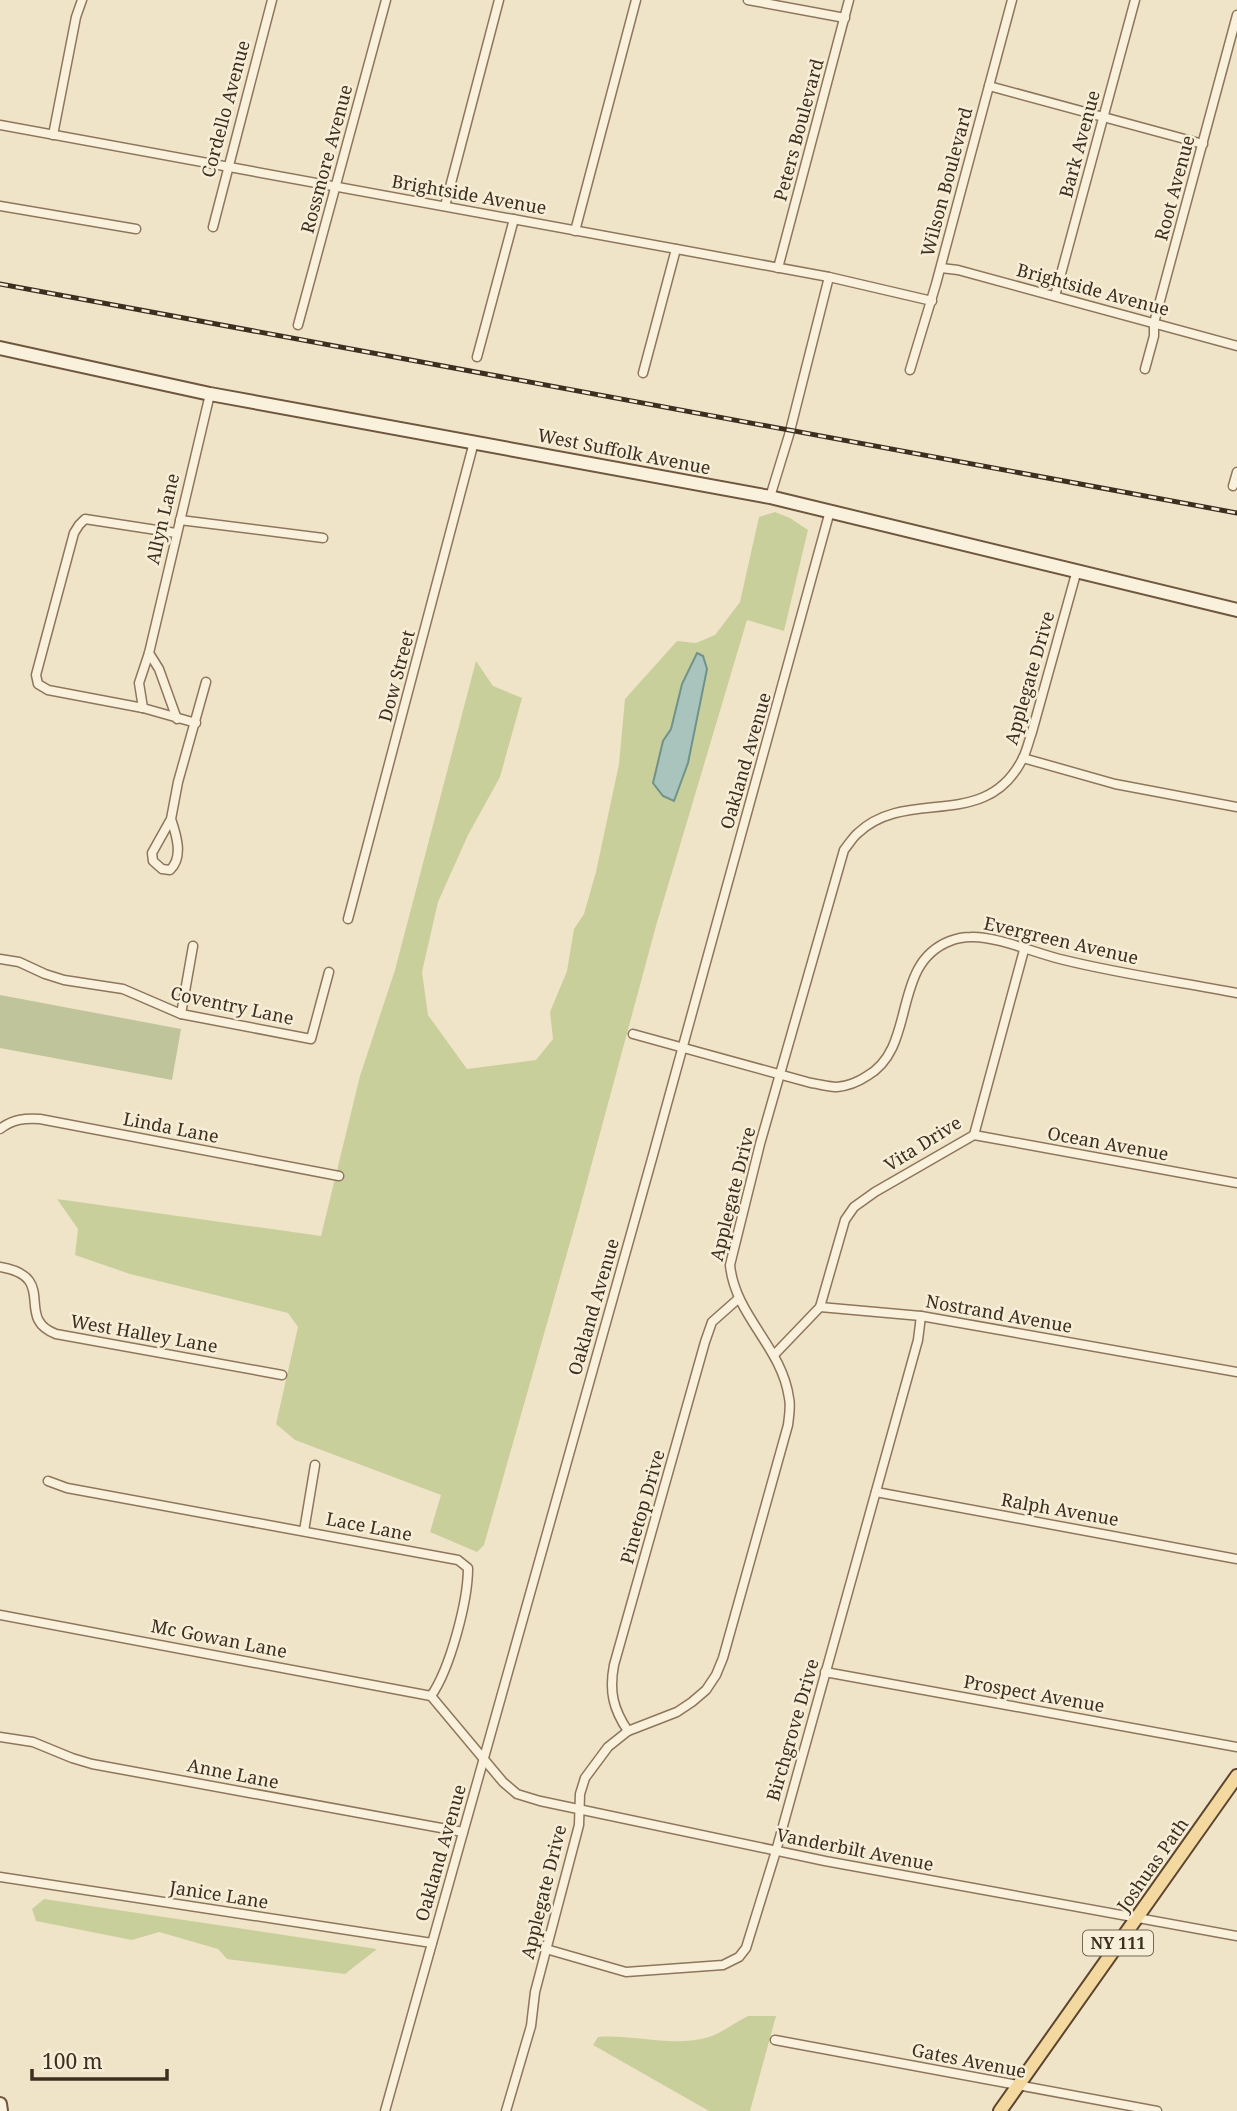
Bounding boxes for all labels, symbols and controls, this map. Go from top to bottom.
street label: Cordello Avenue [195,37,255,180]
street label: Peters Boulevard [767,56,829,204]
street label: Rossmore Avenue [295,82,357,236]
street label: Bark Avenue [1053,88,1105,200]
street label: Wilson Boulevard [915,104,978,259]
street label: Root Avenue [1148,133,1200,243]
street label: Brightside Avenue [390,169,549,219]
street label: Brightside Avenue [1014,257,1172,321]
street label: West Suffolk Avenue [536,422,713,480]
street label: Allyn Lane [140,471,184,567]
street label: Applegate Drive [999,608,1060,747]
street label: Dow Street [372,627,420,724]
street label: Oakland Avenue [714,689,776,832]
street label: Evergreen Avenue [982,911,1141,969]
street label: Coventry Lane [168,980,296,1030]
street label: Linda Lane [121,1106,221,1148]
street label: Vita Drive [879,1110,965,1176]
street label: Ocean Avenue [1046,1121,1171,1165]
street label: Applegate Drive [704,1124,760,1264]
street label: Oakland Avenue [562,1235,624,1378]
street label: Nostrand Avenue [924,1288,1074,1338]
street label: West Halley Lane [69,1308,220,1358]
street label: Pinetop Drive [614,1447,670,1567]
street label: Ralph Avenue [999,1487,1121,1531]
street label: Lace Lane [324,1506,414,1546]
street label: Mc Gowan Lane [149,1613,289,1663]
street label: Birchgrove Drive [760,1656,824,1804]
street label: Prospect Avenue [962,1669,1107,1717]
street label: Anne Lane [185,1752,281,1794]
street label: Oakland Avenue [409,1781,471,1924]
street label: Joshuas Path [1110,1813,1193,1917]
street label: Applegate Drive [515,1822,571,1962]
street label: Vanderbilt Avenue [775,1822,936,1876]
street label: Janice Lane [167,1874,270,1914]
road number: NY 111 [1083,1930,1153,1955]
street label: Gates Avenue [910,2037,1028,2083]
scale bar [32,2038,166,2082]
text: 100 m [42,2047,103,2075]

